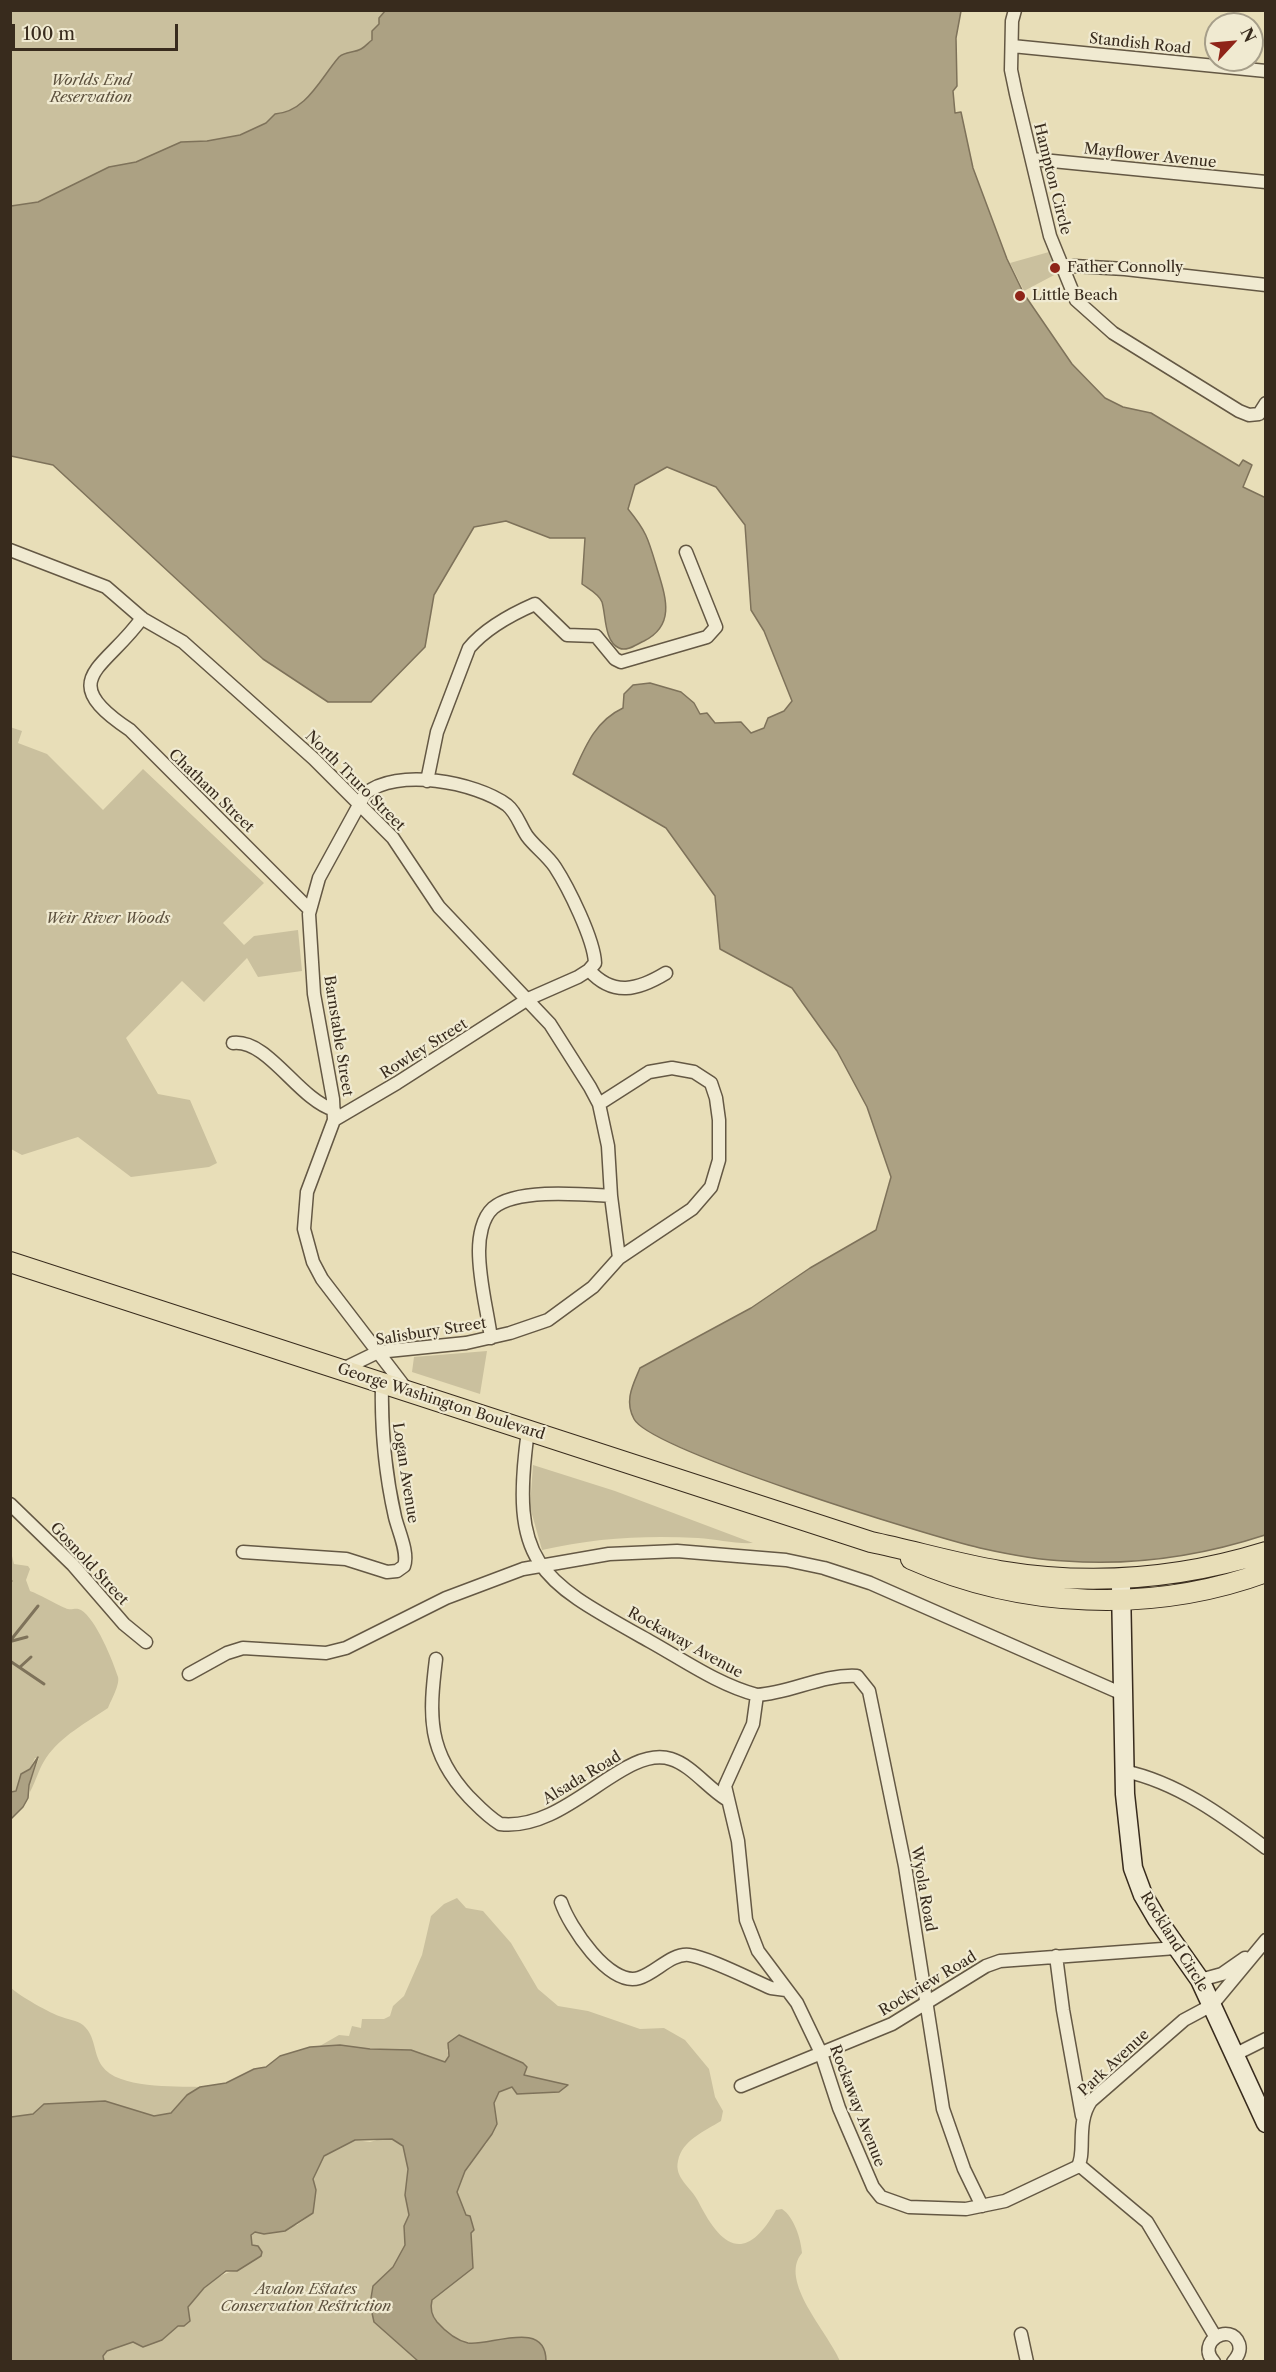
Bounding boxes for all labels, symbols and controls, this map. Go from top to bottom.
scale bar [15,12,182,50]
north arrow [1204,12,1264,72]
text: 100 m [23,23,75,45]
text: N [1236,24,1260,46]
street label: Standish Road [1088,30,1192,58]
park label: Worlds End Reservation [50,72,132,107]
street label: Hampton Circle [1029,121,1075,237]
street label: Mayflower Avenue [1083,140,1217,172]
place label: Father Connolly [1067,259,1183,277]
marker: Father Connolly [1048,261,1062,275]
place label: Little Beach [1032,287,1118,305]
marker: Little Beach [1013,289,1027,303]
street label: North Truro Street [301,727,409,835]
street label: Chatham Street [164,746,258,836]
park label: Weir River Woods [46,910,170,928]
street label: Barnstable Street [320,974,356,1098]
street label: Rowley Street [377,1015,471,1083]
street label: Salisbury Street [374,1314,488,1350]
street label: George Washington Boulevard [335,1360,547,1444]
street label: Logan Avenue [388,1421,422,1525]
street label: Gosnold Street [46,1519,132,1609]
street label: Rockaway Avenue [624,1604,746,1682]
street label: Alsada Road [540,1748,624,1808]
street label: Wyola Road [907,1845,939,1933]
street label: Rockland Circle [1136,1889,1212,1995]
street label: Rockview Road [876,1948,980,2020]
street label: Park Avenue [1075,2026,1153,2100]
street label: Rockaway Avenue [825,2043,889,2169]
park label: Avalon Estates Conservation Restriction [221,2281,391,2316]

